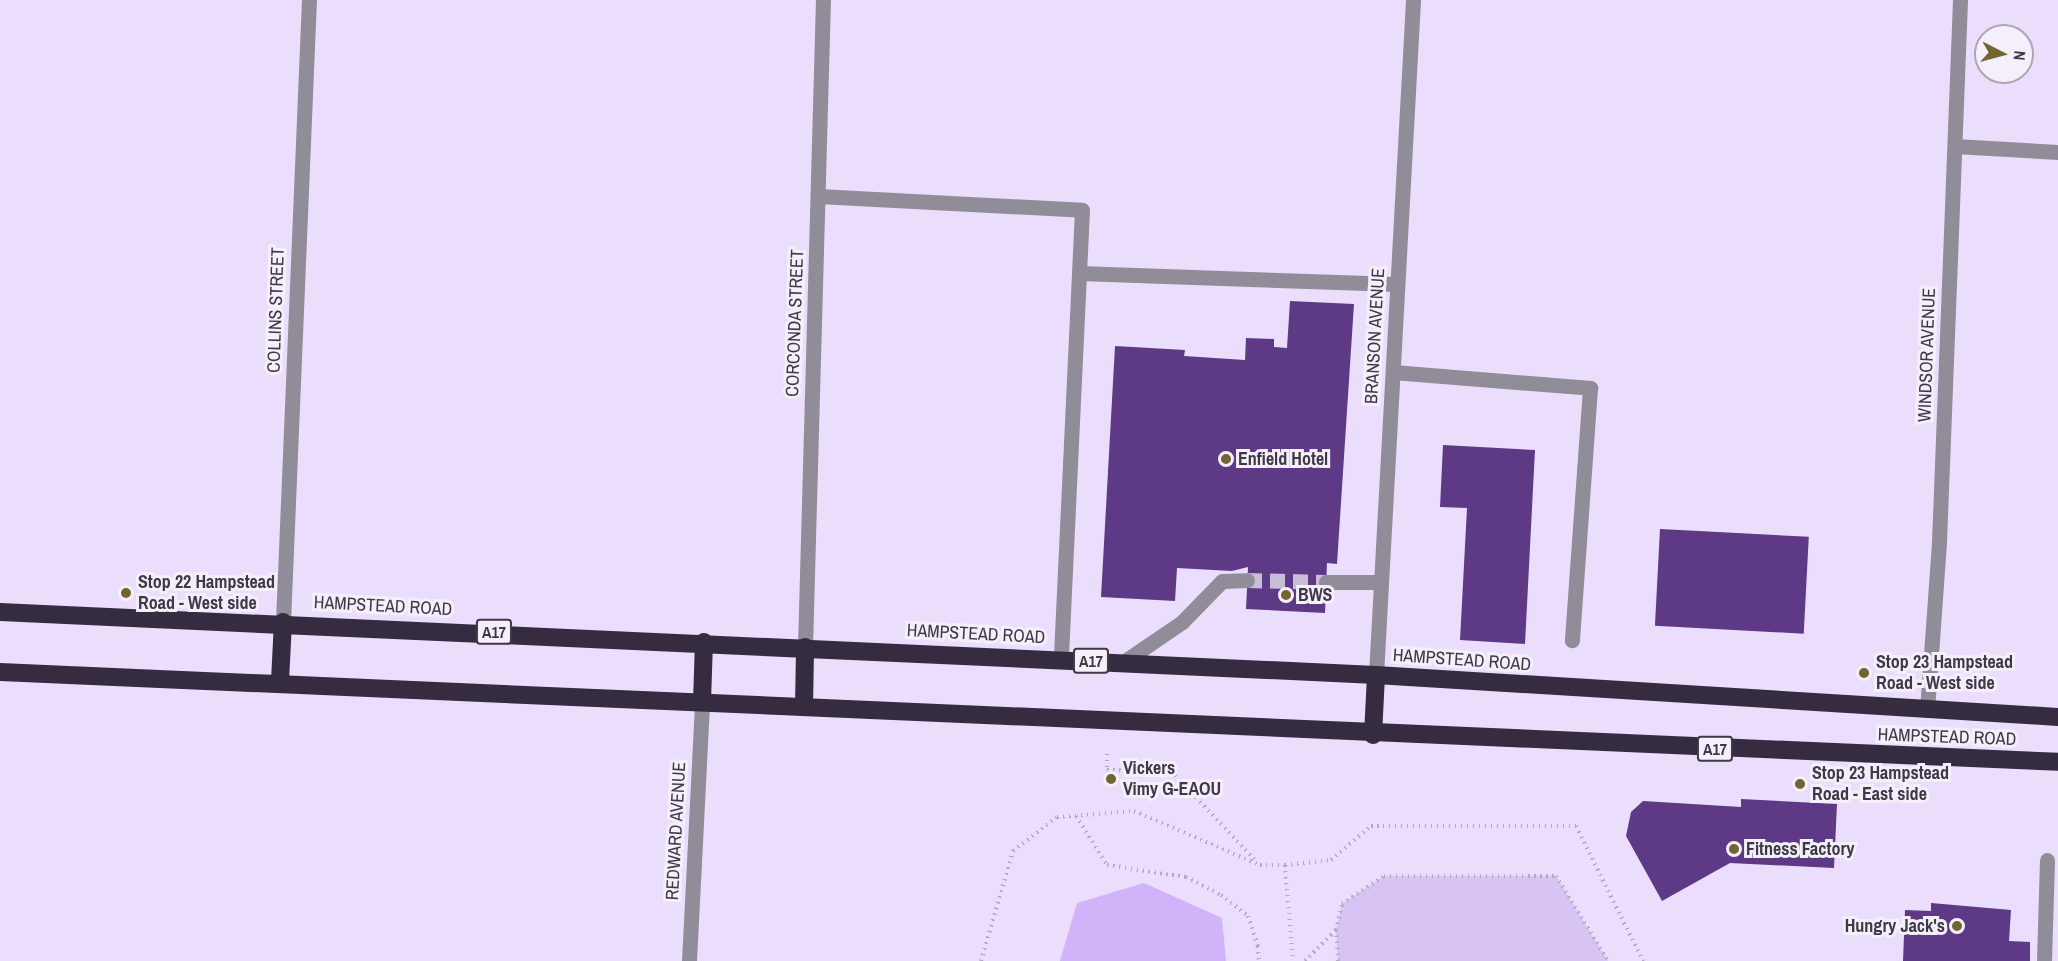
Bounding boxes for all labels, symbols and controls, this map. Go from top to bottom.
north arrow [1974,24,2034,84]
text: N [2008,50,2031,62]
street label: COLLINS STREET [263,247,289,373]
street label: CORCONDA STREET [782,248,808,398]
street label: BRANSON AVENUE [1361,267,1389,405]
street label: WINDSOR AVENUE [1914,287,1940,423]
place label: Enfield Hotel [1238,448,1328,470]
marker: Enfield Hotel [1219,452,1233,466]
place label: Stop 22 Hampstead Road - West side [138,572,275,614]
place label: BWS [1298,584,1332,606]
marker: Stop 22 Hampstead Road - West side [119,586,133,600]
marker: BWS [1279,588,1293,602]
street label: HAMPSTEAD ROAD [313,592,453,620]
road number: A17 [474,619,514,645]
street label: HAMPSTEAD ROAD [906,620,1046,648]
street label: HAMPSTEAD ROAD [1392,644,1532,676]
road number: A17 [1072,648,1110,674]
place label: Stop 23 Hampstead Road - West side [1876,652,2013,694]
marker: Stop 23 Hampstead Road - West side [1857,666,1871,680]
street label: HAMPSTEAD ROAD [1877,724,2017,750]
road number: A17 [1696,736,1734,762]
place label: Vickers Vimy G-EAOU [1123,758,1221,800]
street label: REDWARD AVENUE [662,761,690,901]
place label: Stop 23 Hampstead Road - East side [1812,763,1949,806]
marker: Vickers Vimy G-EAOU [1104,772,1118,786]
marker: Stop 23 Hampstead Road - East side [1793,777,1807,791]
place label: Fitness Factory [1746,838,1854,860]
marker: Fitness Factory [1727,842,1741,856]
place label: Hungry Jack's [1845,915,1945,937]
marker: Hungry Jack's [1950,919,1964,933]

